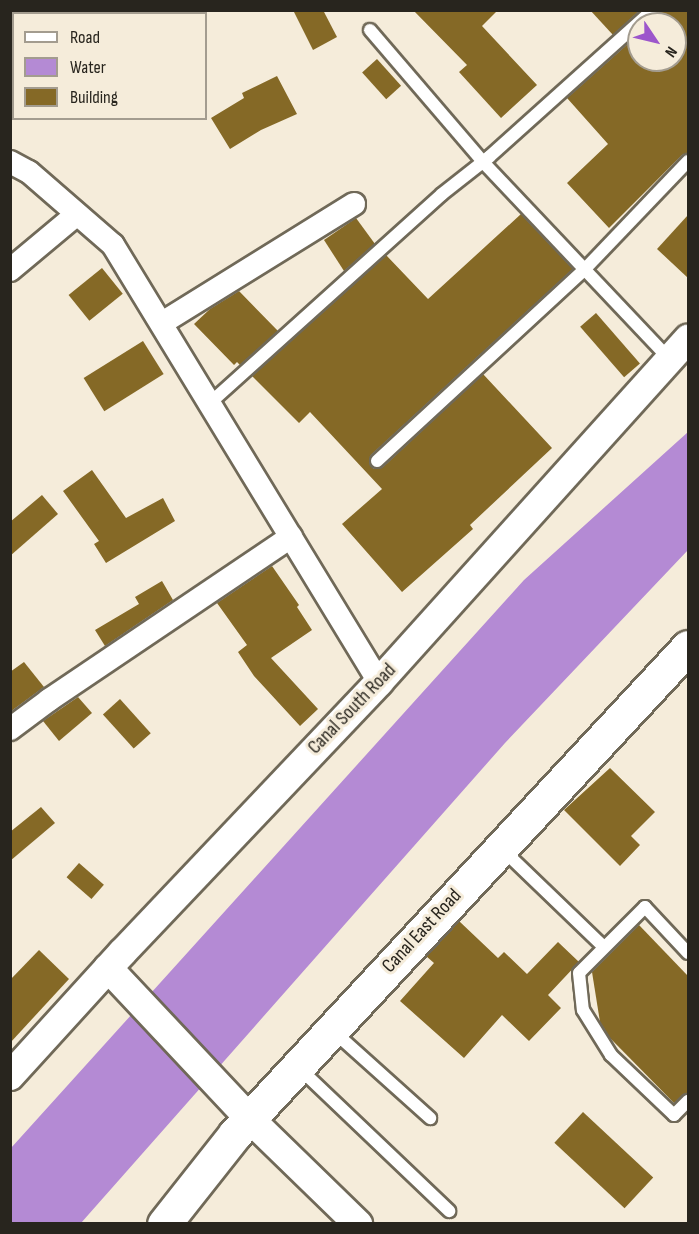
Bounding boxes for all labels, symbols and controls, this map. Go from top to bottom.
legend [12,12,207,120]
north arrow [627,12,687,72]
text: Road [70,27,100,48]
text: N [660,43,681,60]
text: Water [70,57,106,78]
text: Building [70,87,118,108]
street label: Canal South Road [303,659,401,759]
street label: Canal East Road [377,884,467,978]

